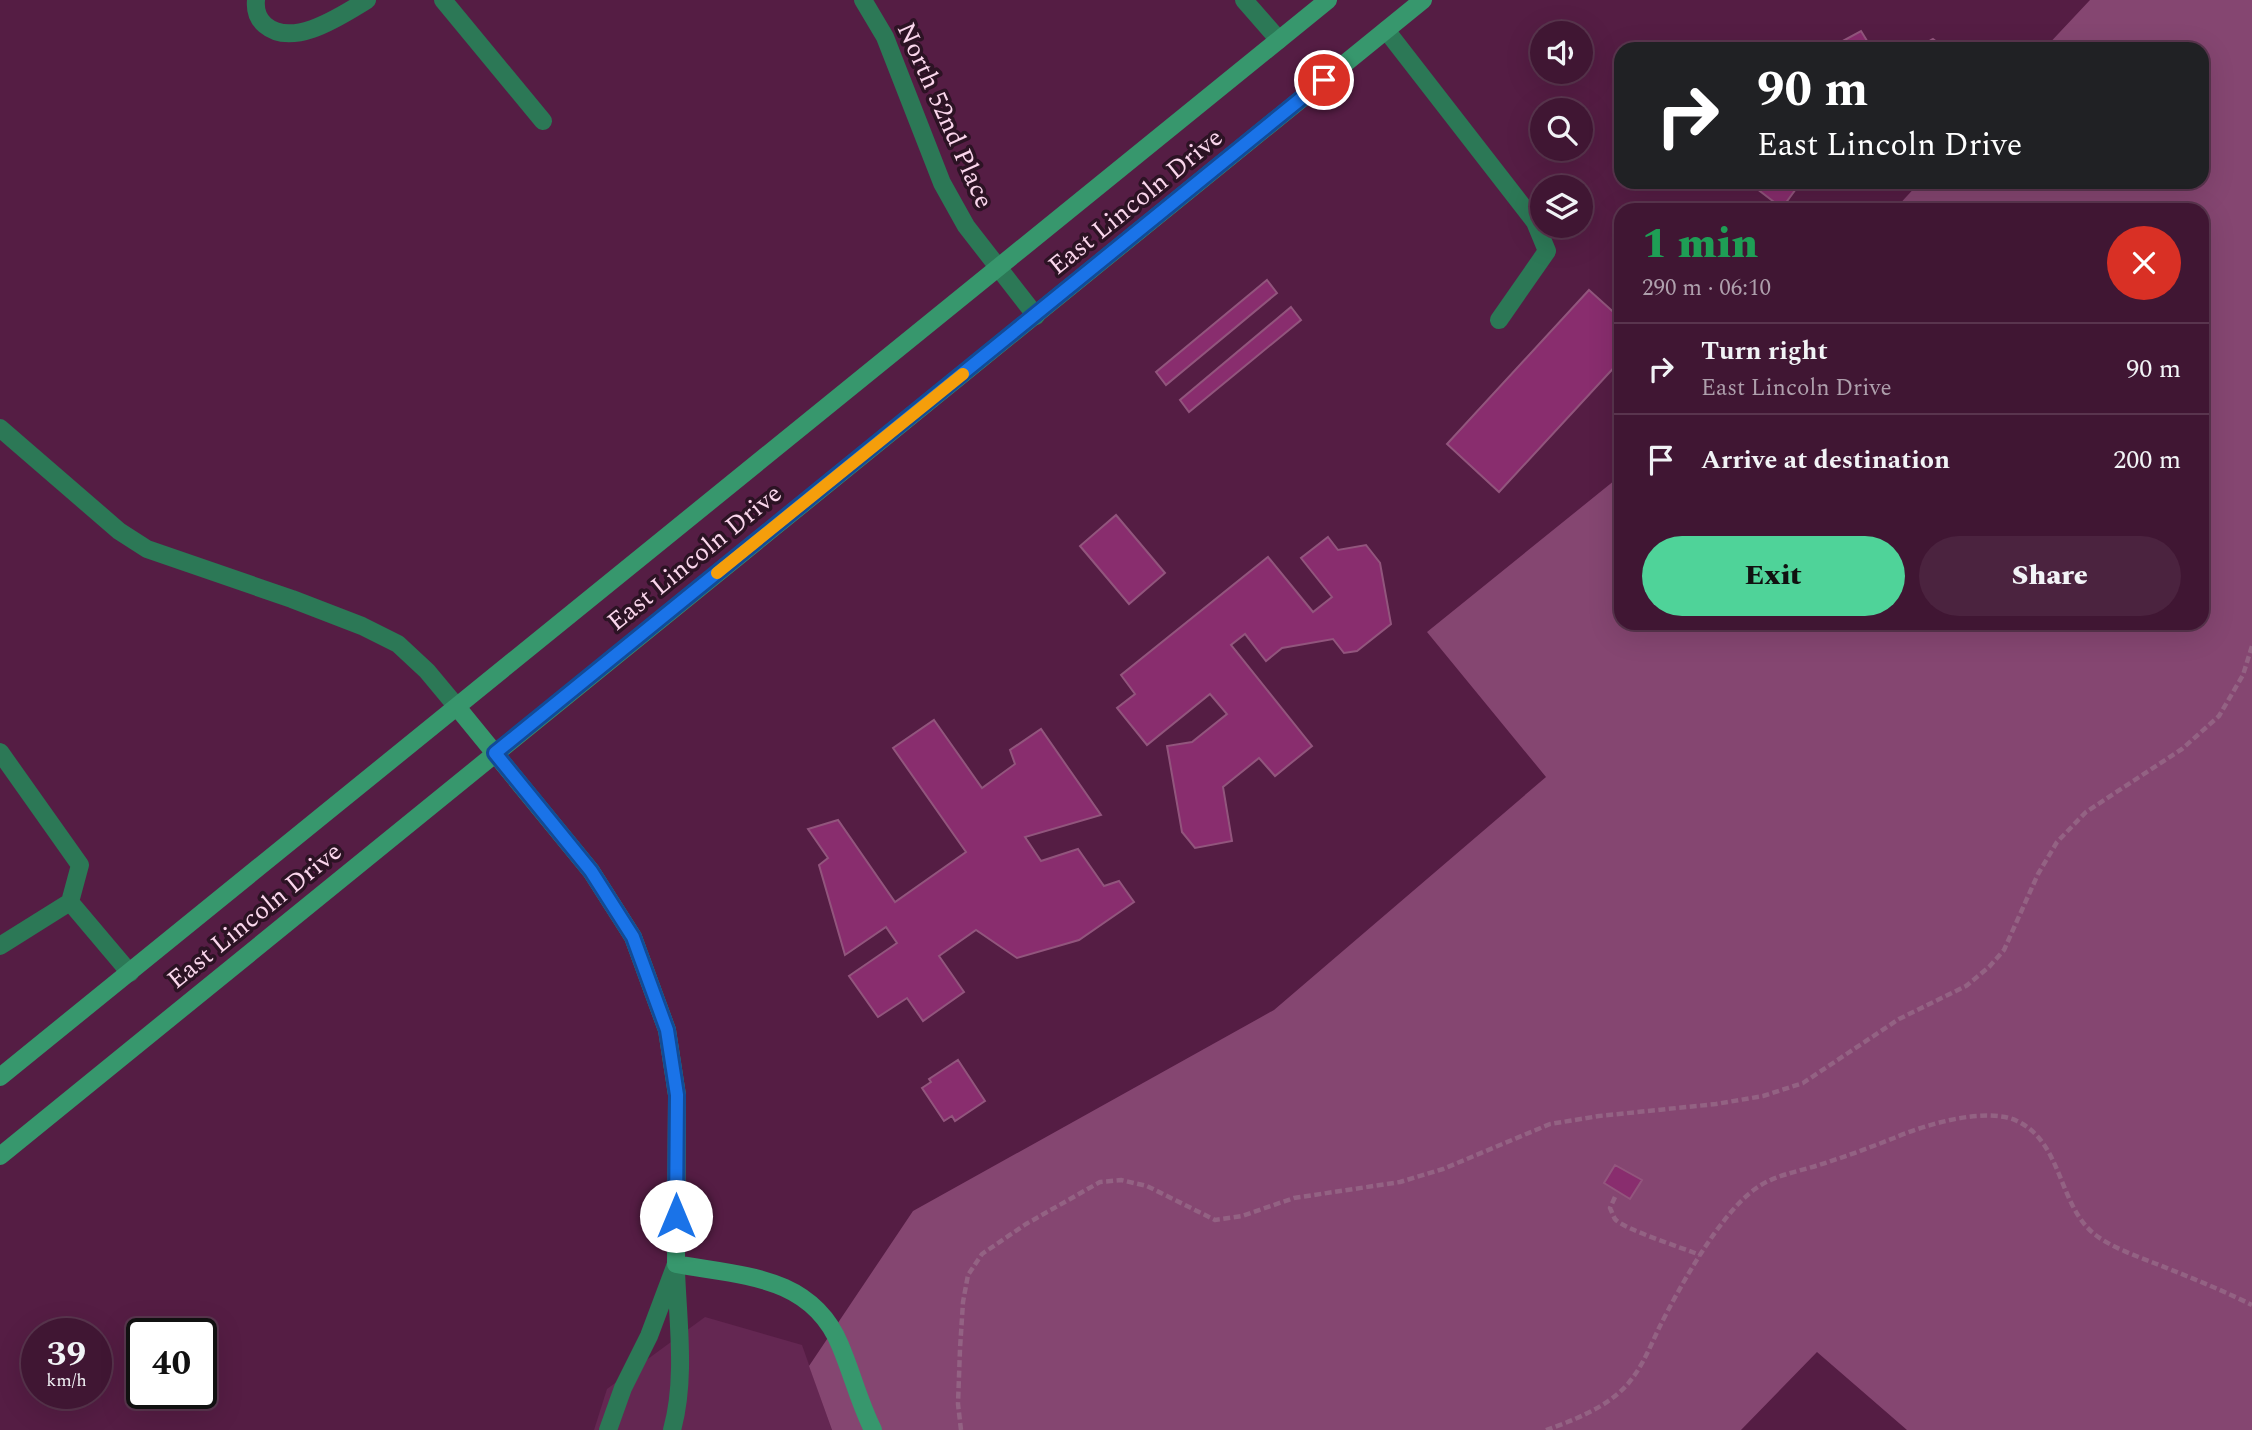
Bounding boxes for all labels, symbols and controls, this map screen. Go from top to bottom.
street label: North 52nd Place [886,16,1004,215]
map controls [1530,21,1593,238]
button: sound [1530,21,1593,84]
pin [1294,50,1354,110]
text: 90 m [1757,53,1868,128]
icon: arrive [1305,61,1343,99]
icon: right [1642,70,1733,161]
button: search [1530,98,1593,161]
street label: East Lincoln Drive [1039,118,1232,285]
text: East Lincoln Drive [1757,121,2022,170]
button: layers [1530,175,1593,238]
text: 1 min [1642,213,1758,276]
button: close [2107,226,2181,300]
text: 290 m · 06:10 [1642,271,1771,306]
text: Turn right [1701,331,1828,371]
text: 90 m [2126,349,2181,389]
icon: right [1642,350,1680,388]
text: East Lincoln Drive [1701,371,1892,406]
text: Arrive at destination [1701,440,1950,480]
text: 200 m [2113,440,2181,480]
icon: arrive [1642,441,1680,479]
street label: East Lincoln Drive [598,474,791,641]
button: Exit [1642,536,1905,616]
button: Share [1919,536,2181,616]
street label: East Lincoln Drive [158,832,351,999]
position arrow [639,1179,713,1253]
speed limit sign: 40 [126,1318,217,1409]
text: 39 [47,1328,86,1381]
text: km/h [46,1367,87,1394]

